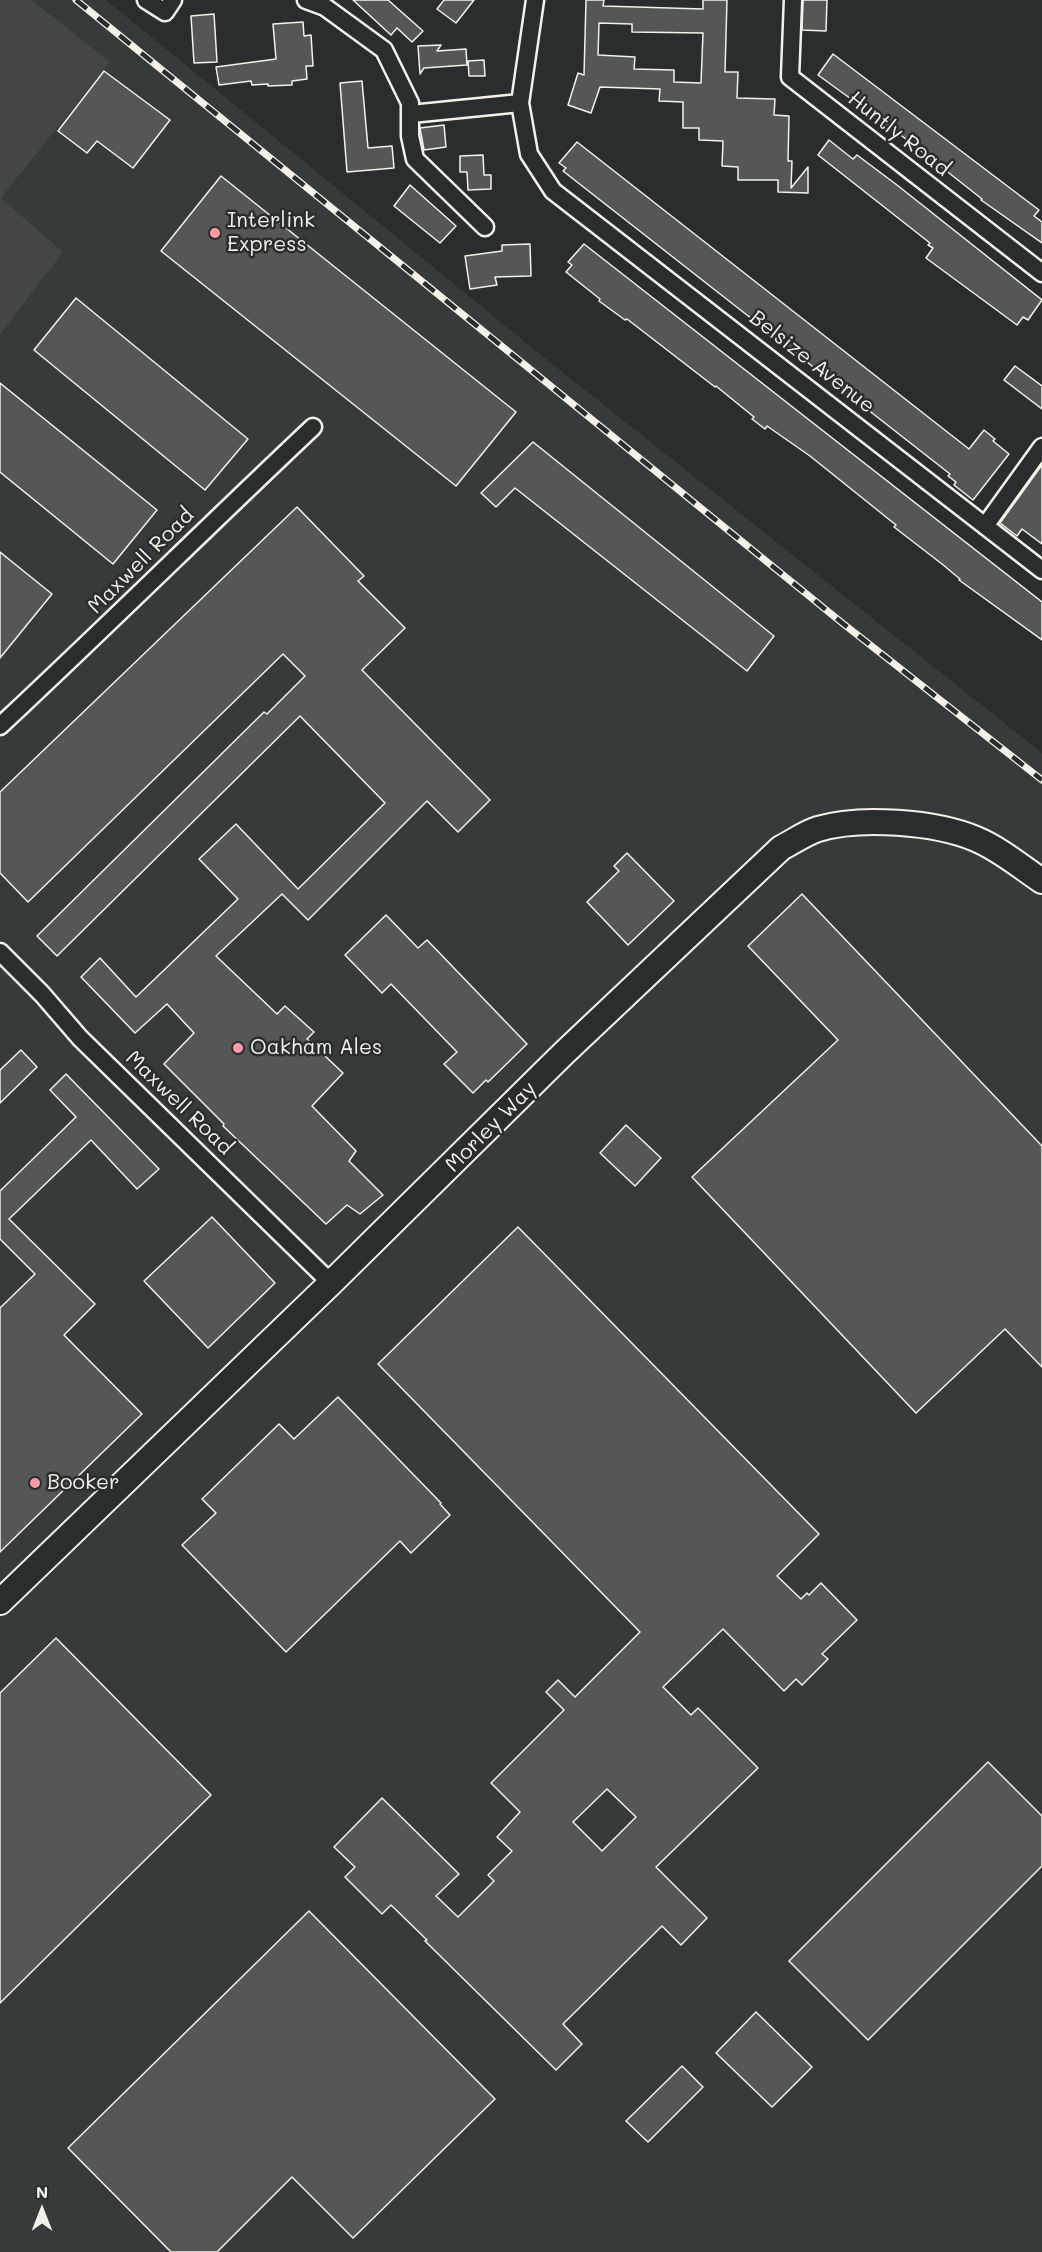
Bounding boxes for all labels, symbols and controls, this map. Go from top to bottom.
street label: Huntly Road [843,86,955,182]
place label: Interlink Express [227,208,315,258]
marker: Interlink Express [208,226,222,240]
street label: Belsize Avenue [744,305,880,419]
street label: Maxwell Road [83,503,199,619]
place label: Oakham Ales [250,1035,382,1061]
marker: Oakham Ales [231,1041,245,1055]
street label: Maxwell Road [120,1046,238,1160]
street label: Morley Way [440,1076,542,1178]
place label: Booker [47,1470,120,1496]
marker: Booker [28,1476,42,1490]
north arrow [12,2180,72,2240]
text: N [36,2181,48,2202]

